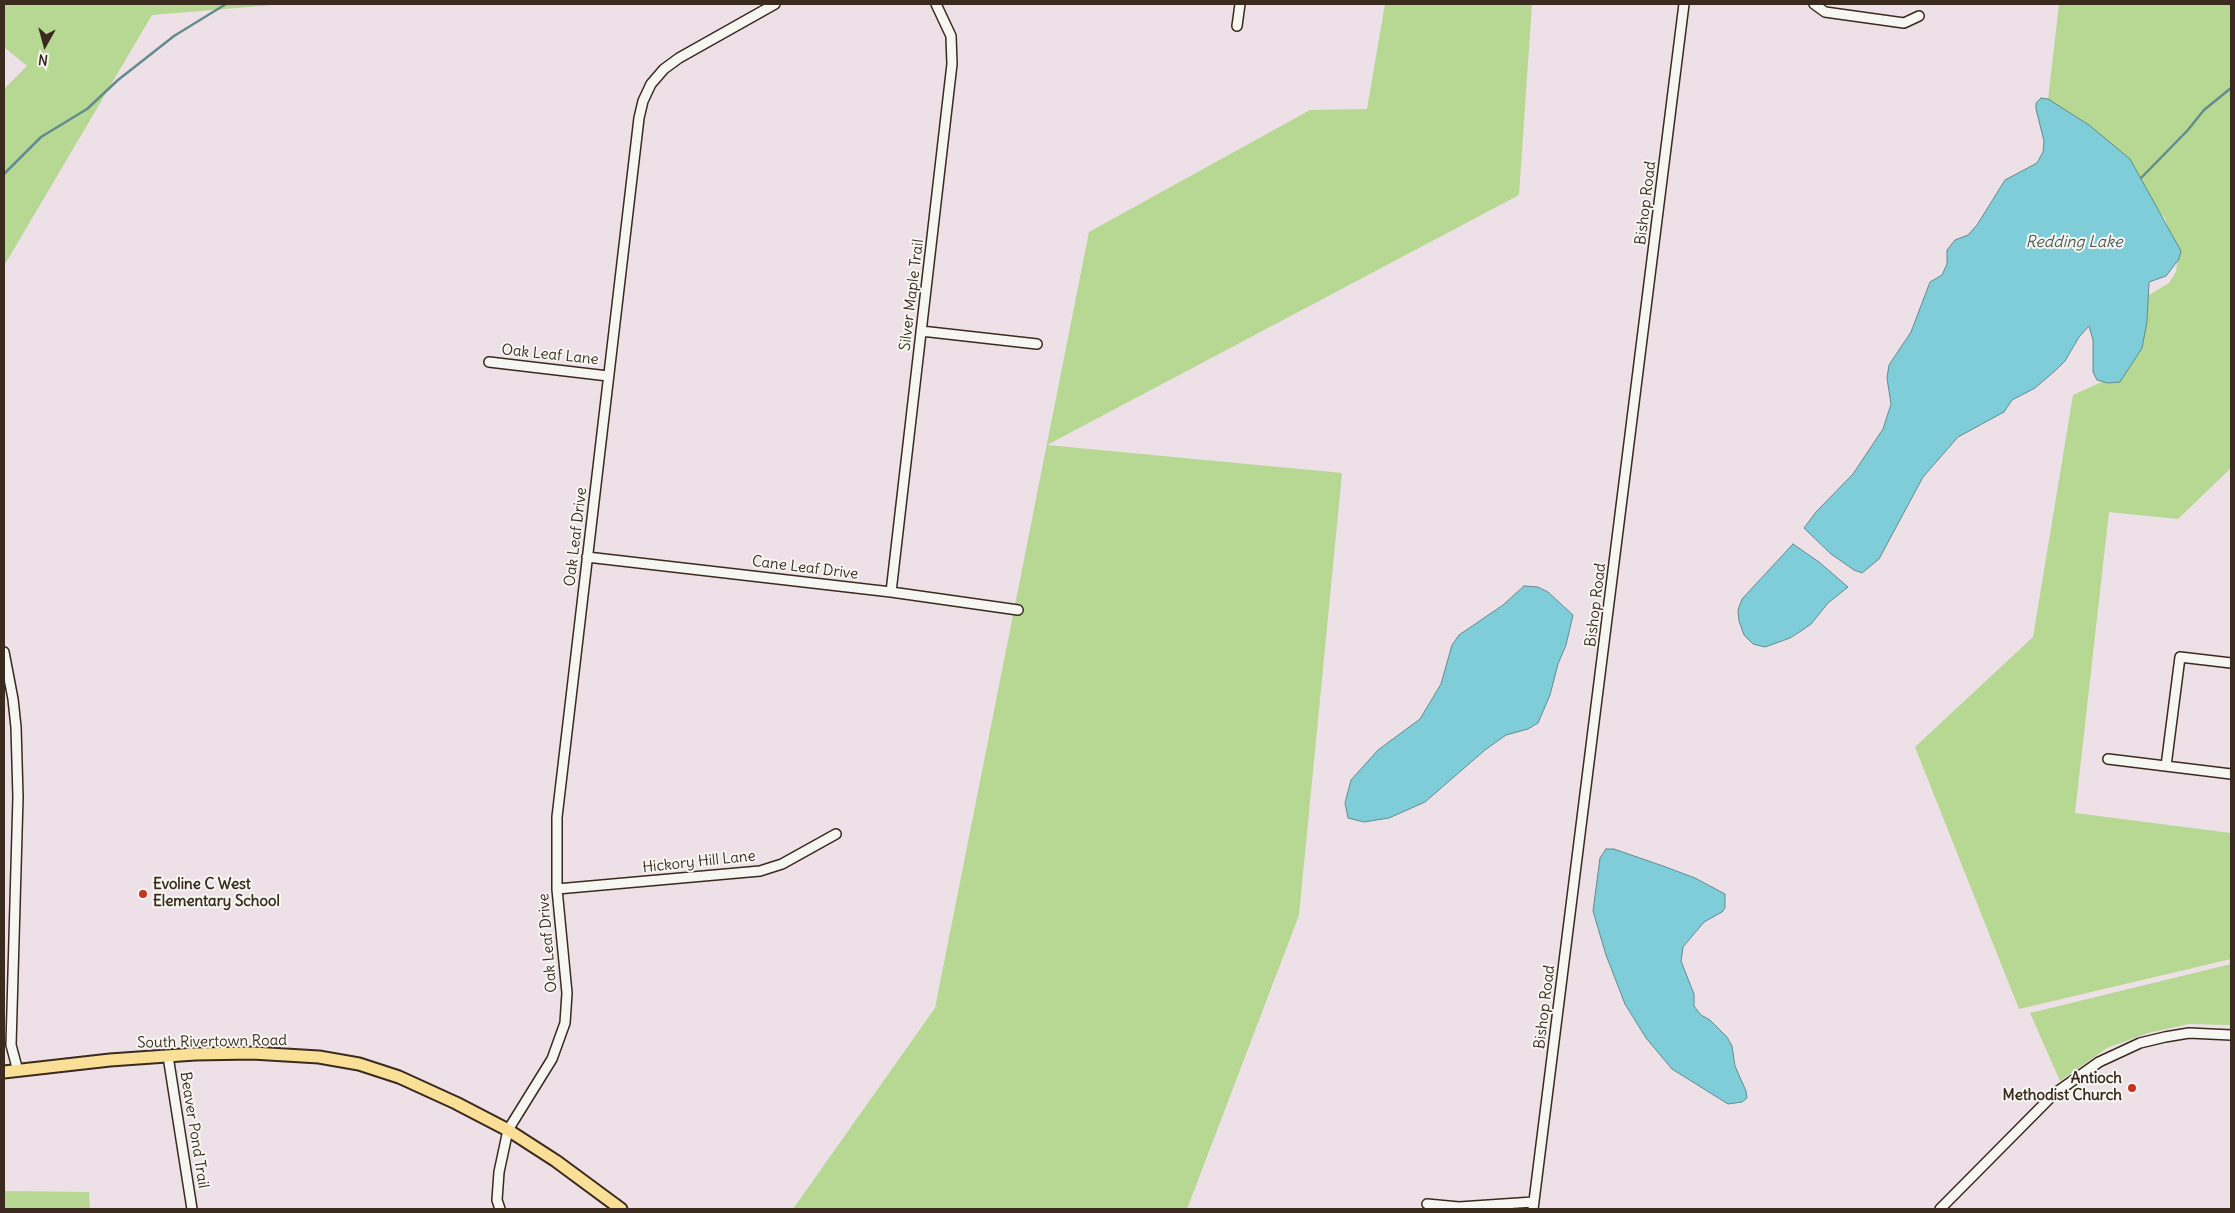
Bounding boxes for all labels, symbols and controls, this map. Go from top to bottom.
north arrow [20,20,70,70]
text: N [37,50,49,69]
street label: Bishop Road [1632,160,1660,246]
water label: Redding Lake [2025,232,2123,252]
street label: Silver Maple Trail [896,238,928,352]
street label: Oak Leaf Lane [501,341,599,369]
street label: Oak Leaf Drive [561,486,591,588]
street label: Cane Leaf Drive [751,553,859,583]
street label: Bishop Road [1582,562,1610,648]
street label: Hickory Hill Lane [641,847,757,877]
place label: Evoline C West Elementary School [153,876,280,911]
marker: Evoline C West Elementary School [137,888,149,900]
street label: Oak Leaf Drive [535,893,561,993]
street label: Bishop Road [1531,964,1559,1050]
street label: South Rivertown Road [137,1032,287,1052]
street label: Beaver Pond Trail [176,1070,212,1190]
place label: Antioch Methodist Church [2003,1070,2122,1105]
marker: Antioch Methodist Church [2126,1082,2138,1094]

